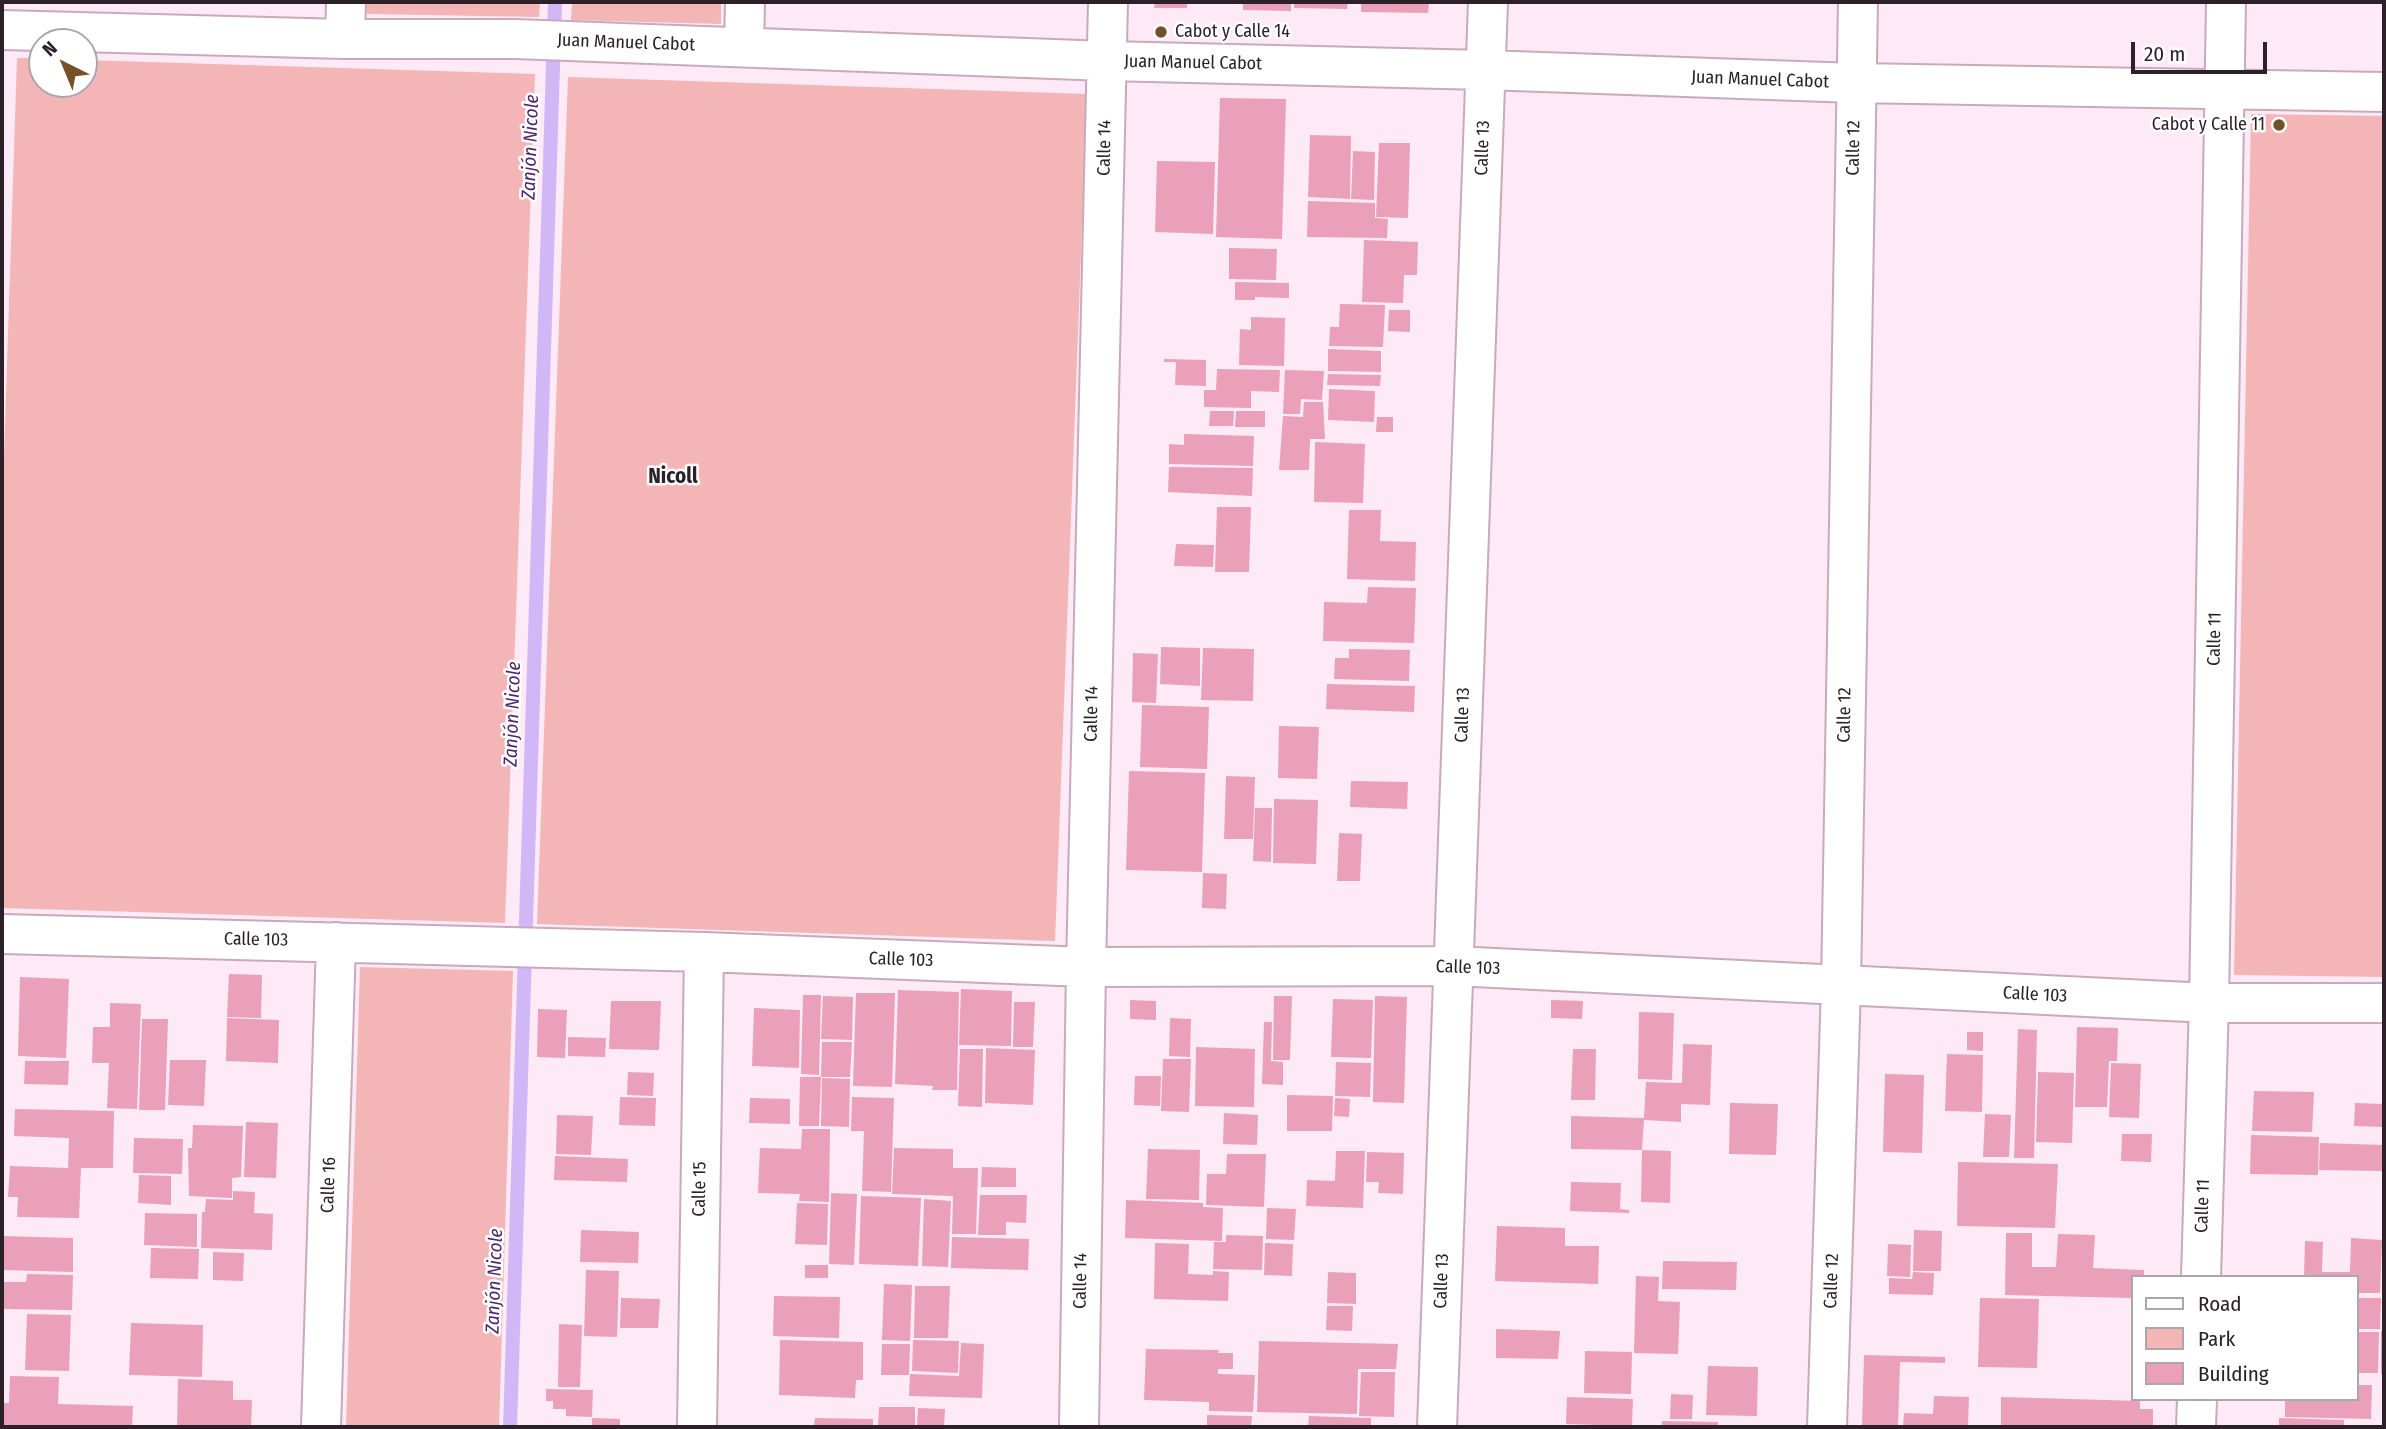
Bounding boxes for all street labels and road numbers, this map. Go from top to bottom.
street label: Juan Manuel Cabot [557,30,695,56]
street label: Juan Manuel Cabot [1124,51,1262,75]
street label: Juan Manuel Cabot [1691,67,1829,93]
street label: Calle 14 [1094,120,1116,176]
street label: Calle 13 [1471,120,1495,176]
street label: Calle 12 [1843,120,1865,176]
street label: Calle 11 [2204,612,2226,666]
street label: Calle 14 [1081,686,1103,742]
street label: Calle 13 [1451,687,1475,743]
street label: Calle 12 [1834,687,1856,743]
street label: Calle 103 [224,929,288,951]
street label: Calle 103 [868,948,934,972]
street label: Calle 103 [1435,956,1501,980]
street label: Calle 103 [2002,983,2068,1007]
street label: Calle 16 [317,1157,341,1213]
street label: Calle 15 [689,1161,711,1217]
street label: Calle 11 [2191,1179,2215,1233]
street label: Calle 14 [1070,1253,1092,1309]
street label: Calle 13 [1430,1253,1454,1309]
street label: Calle 12 [1820,1253,1844,1309]

